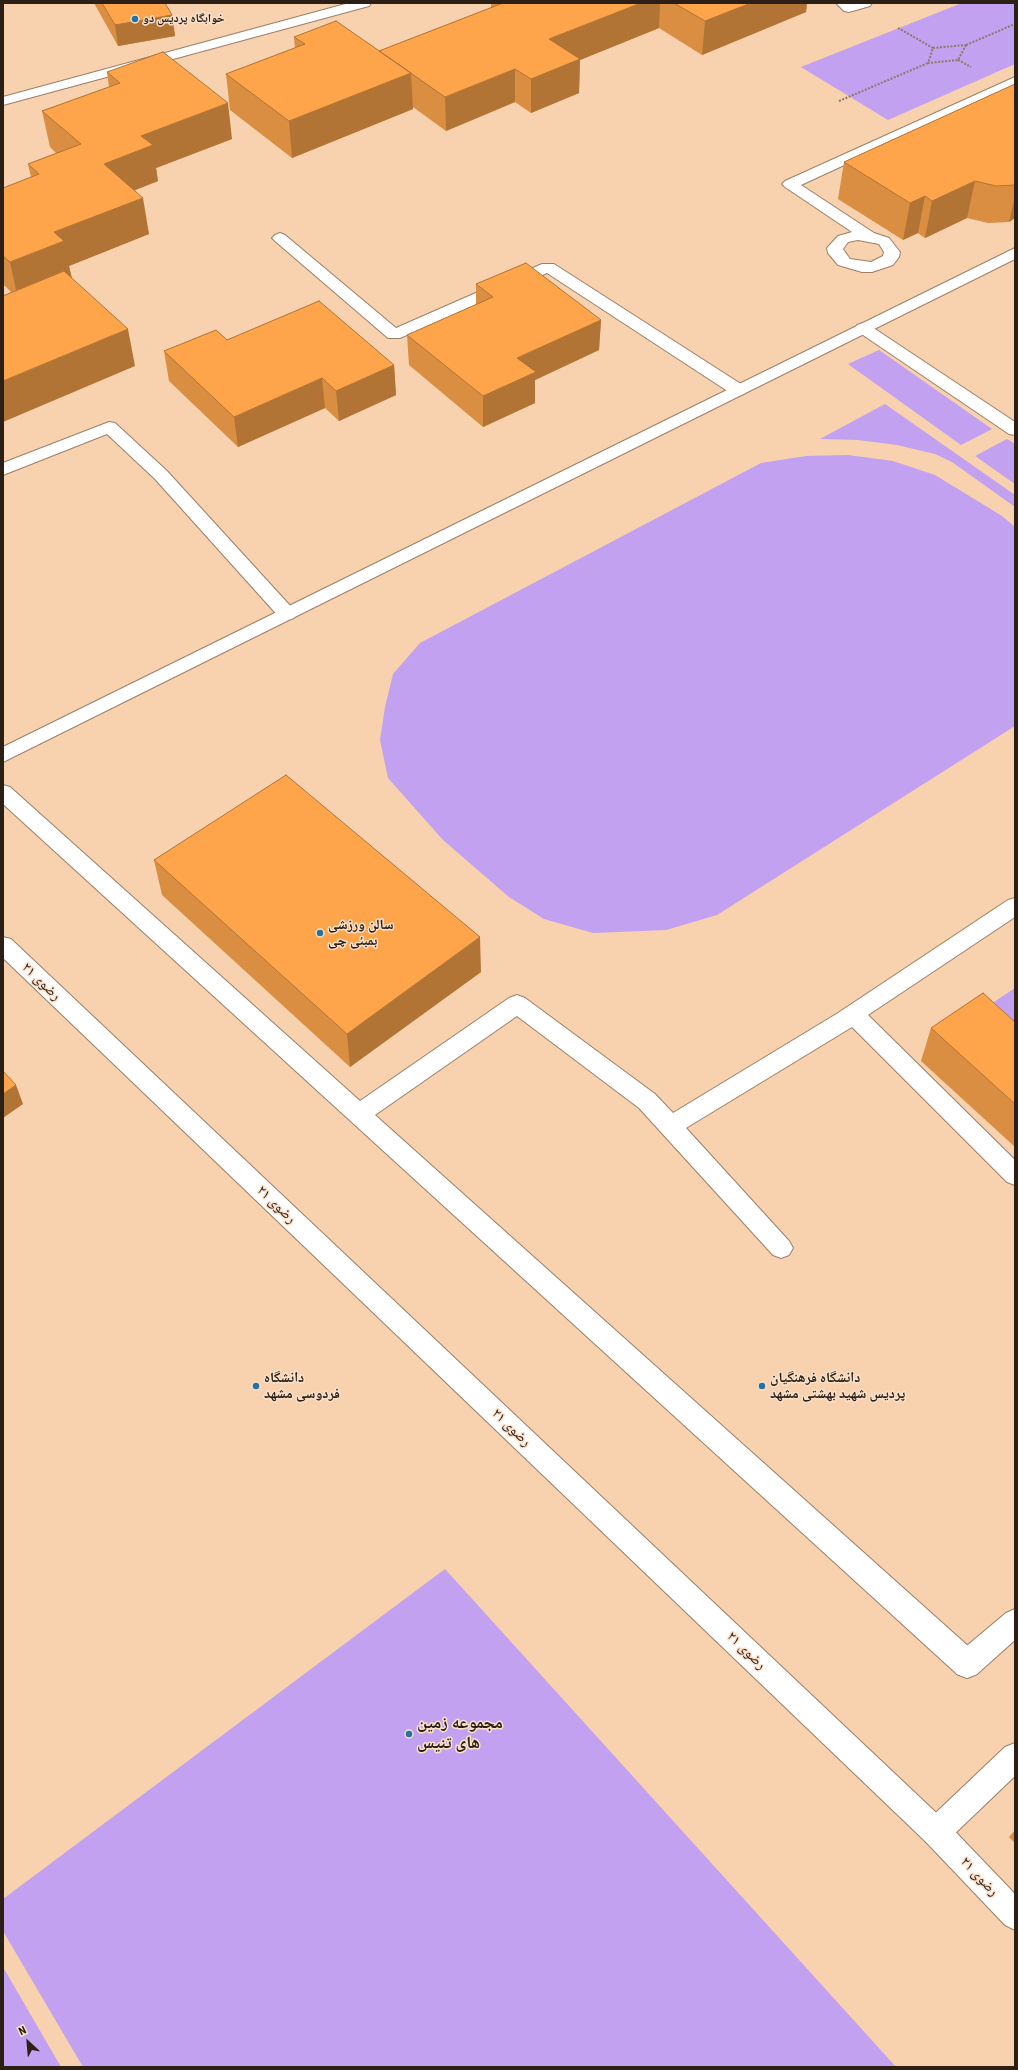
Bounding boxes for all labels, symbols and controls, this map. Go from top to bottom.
place label: خوابگاه پردیس دو [143,12,225,26]
marker: خوابگاه پردیس دو [130,14,140,24]
place label: سالن ورزشی بمبئی چی [328,917,393,950]
marker: سالن ورزشی بمبئی چی [315,928,325,938]
street label: رضوی ۲۱ [18,959,64,1005]
street label: رضوی ۲۱ [253,1182,299,1228]
place label: دانشگاه فردوسی مشهد [264,1370,340,1402]
place label: دانشگاه فرهنگیان پردیس شهید بهشتی مشهد [770,1370,905,1402]
marker: دانشگاه فردوسی مشهد [251,1381,261,1391]
marker: دانشگاه فرهنگیان پردیس شهید بهشتی مشهد [757,1381,767,1391]
street label: رضوی ۲۱ [488,1405,534,1451]
street label: رضوی ۲۱ [723,1628,769,1674]
place label: مجموعه زمین های تنیس [417,1714,503,1754]
marker: مجموعه زمین های تنیس [404,1729,414,1739]
street label: رضوی ۲۱ [957,1854,1001,1900]
north arrow [8,2022,48,2062]
text: N [17,2023,28,2038]

